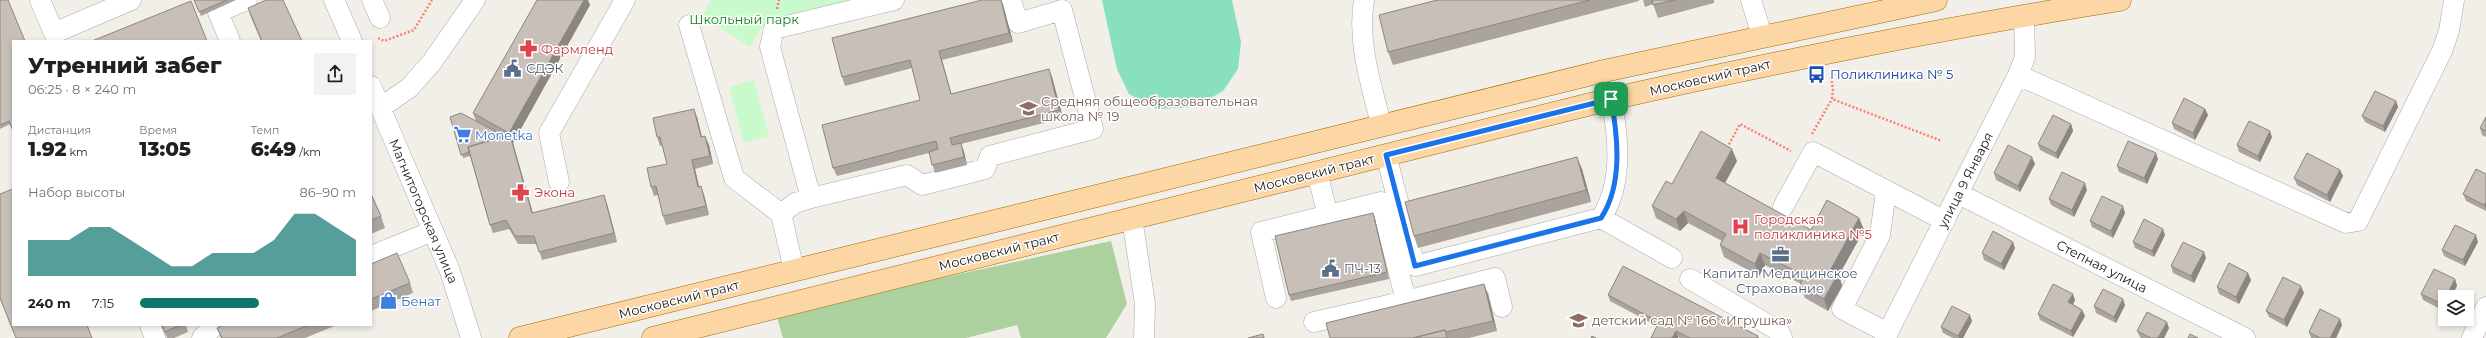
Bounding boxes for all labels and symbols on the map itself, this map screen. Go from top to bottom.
park label: Школьный парк [689,11,799,27]
pharmacy icon: Фармленд [518,39,538,59]
place label: Фармленд [541,41,613,57]
street label: Московский тракт [1648,55,1773,99]
public building icon: СДЭК [503,58,523,78]
place label: СДЭК [526,60,564,76]
bus stop icon: Поликлиника № 5 [1807,64,1827,84]
place label: Поликлиника № 5 [1830,66,1953,82]
pin [1594,82,1628,116]
place label: Средняя общеобразовательная школа № 19 [1041,93,1258,124]
school or university icon: Средняя общеобразовательная школа № 19 [1018,98,1038,118]
supermarket icon: Monetka [452,125,472,145]
place label: Monetka [475,127,533,143]
street label: улица 9 Января [1933,129,1996,232]
street label: Магнитогорская улица [386,136,462,286]
street label: Московский тракт [1252,150,1377,196]
pharmacy icon: Экона [511,182,531,202]
place label: Экона [534,184,575,200]
place label: Городская поликлиника №5 [1754,211,1872,242]
hospital icon: Городская поликлиника №5 [1731,216,1751,236]
street label: Московский тракт [937,228,1062,274]
street label: Степная улица [2054,236,2150,296]
office icon: Капитал Медицинское Страхование [1770,244,1790,264]
public building icon: ПЧ-13 [1321,258,1341,278]
place label: ПЧ-13 [1344,260,1381,276]
place label: Капитал Медицинское Страхование [1703,265,1857,296]
street label: Московский тракт [617,276,742,322]
shop icon: Бенат [378,291,398,311]
place label: Бенат [401,293,442,309]
school or university icon: детский сад № 166 «Игрушка» [1569,310,1589,330]
place label: детский сад № 166 «Игрушка» [1592,312,1792,328]

